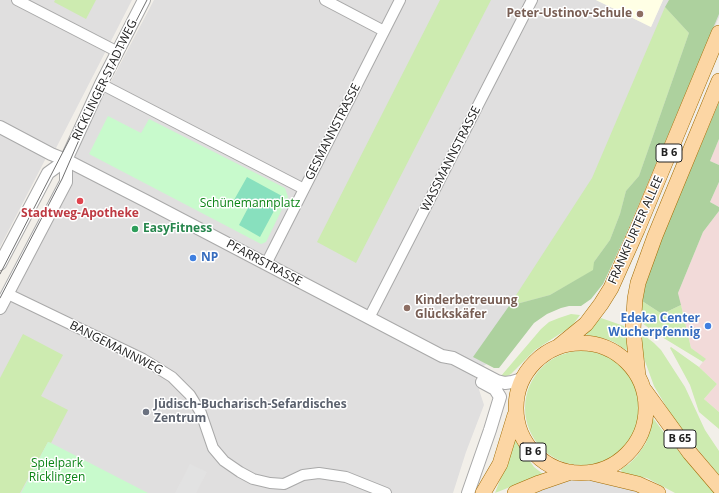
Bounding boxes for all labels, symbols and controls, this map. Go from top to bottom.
place label: Peter-Ustinov-Schule [507,7,632,21]
marker: Peter-Ustinov-Schule [635,9,645,19]
street label: RICKLINGER STADTWEG [69,17,141,143]
street label: GESMANNSTRASSE [302,81,364,183]
street label: WASSMANNSTRASSE [418,104,484,214]
road number: B 6 [656,144,682,162]
street label: FRANKFURTER ALLEE [606,174,666,286]
marker: Stadtweg-Apotheke [75,196,85,206]
park label: Schünemannplatz [200,197,300,211]
place label: Stadtweg-Apotheke [21,207,139,221]
place label: EasyFitness [143,222,212,236]
marker: EasyFitness [130,224,140,234]
street label: PFARRSTRASSE [224,237,304,289]
place label: NP [201,251,218,265]
marker: NP [188,253,198,263]
place label: Kinderbetreuung Glückskäfer [415,294,518,322]
marker: Kinderbetreuung Glückskäfer [402,303,412,313]
place label: Edeka Center Wucherpfennig [608,312,700,340]
street label: BANGEMANNWEG [67,318,165,378]
marker: Edeka Center Wucherpfennig [703,321,713,331]
place label: Jüdisch-Bucharisch-Sefardisches Zentrum [154,398,347,426]
marker: Jüdisch-Bucharisch-Sefardisches Zentrum [141,407,151,417]
road number: B 65 [664,430,696,448]
road number: B 6 [520,443,546,461]
park label: Spielpark Ricklingen [29,457,85,485]

